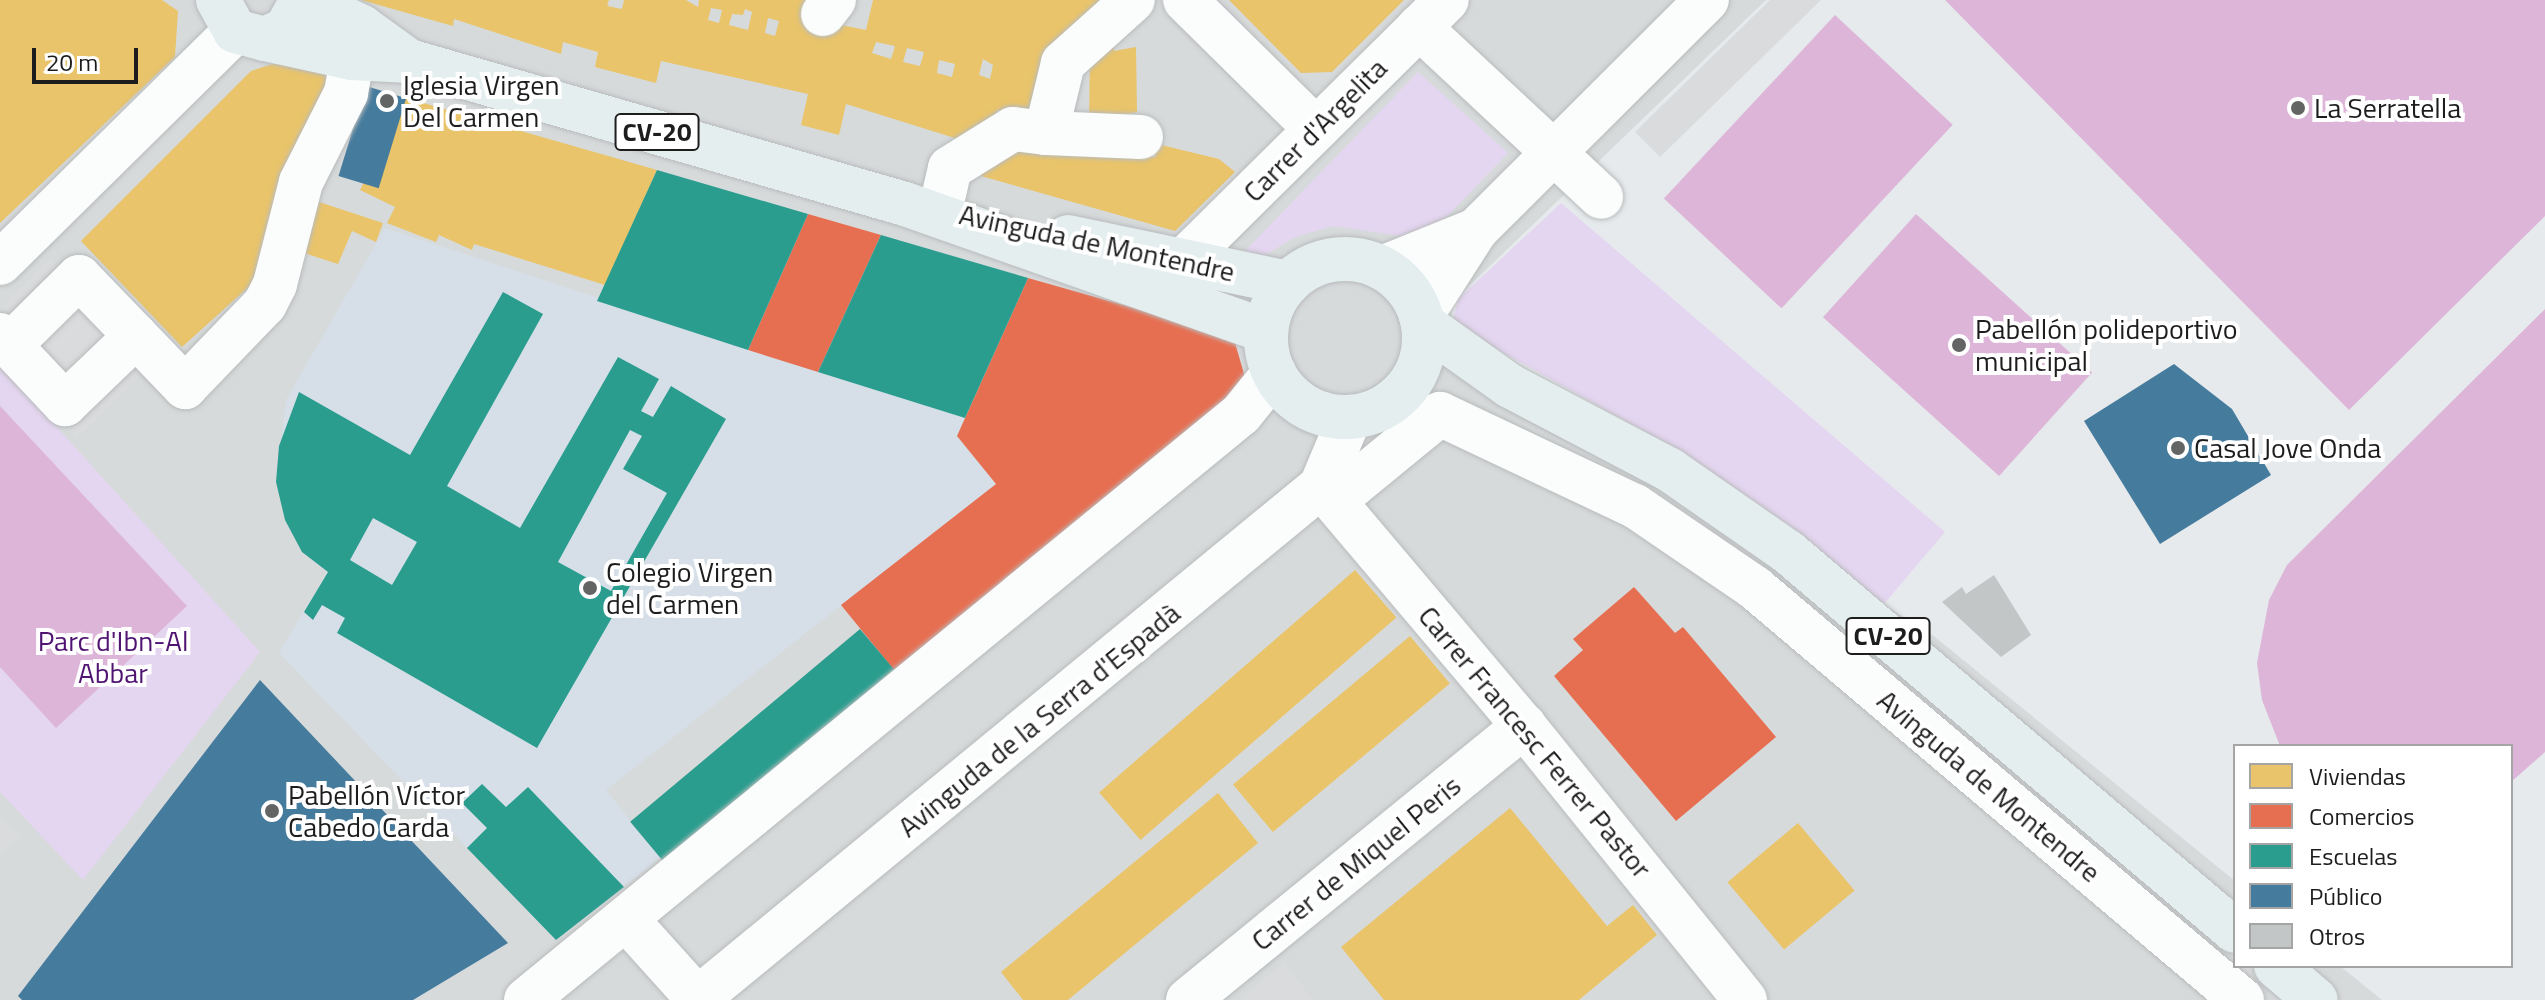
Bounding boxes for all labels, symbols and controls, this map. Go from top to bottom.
scale bar [36,32,142,82]
text: 20 m [46,44,98,80]
street label: Carrer d'Argelita [1236,51,1394,209]
place label: Iglesia Virgen Del Carmen [403,68,559,134]
place label: La Serratella [2314,91,2461,125]
marker: Iglesia Virgen Del Carmen [378,92,396,110]
marker: La Serratella [2289,99,2307,117]
road number: CV-20 [613,110,701,154]
street label: Avinguda de Montendre [956,197,1238,289]
place label: Pabellón polideportivo municipal [1975,312,2238,378]
marker: Pabellón polideportivo municipal [1950,336,1968,354]
place label: Casal Jove Onda [2194,431,2381,465]
marker: Casal Jove Onda [2169,439,2187,457]
place label: Colegio Virgen del Carmen [606,555,773,621]
marker: Colegio Virgen del Carmen [581,579,599,597]
street label: Avinguda de la Serra d'Espadà [891,596,1187,844]
street label: Carrer Francesc Ferrer Pastor [1412,599,1658,885]
road number: CV-20 [1844,614,1932,658]
park label: Parc d'Ibn-Al Abbar [38,624,188,690]
street label: Avinguda de Montendre [1871,683,2107,889]
legend [2233,744,2513,968]
text: Viviendas [2309,758,2406,794]
street label: Carrer de Miquel Peris [1245,768,1467,958]
place label: Pabellón Víctor Cabedo Carda [288,778,465,844]
text: Comercios [2309,798,2414,834]
marker: Pabellón Víctor Cabedo Carda [263,802,281,820]
text: Escuelas [2309,838,2398,874]
text: Público [2309,878,2382,914]
text: Otros [2309,918,2365,954]

